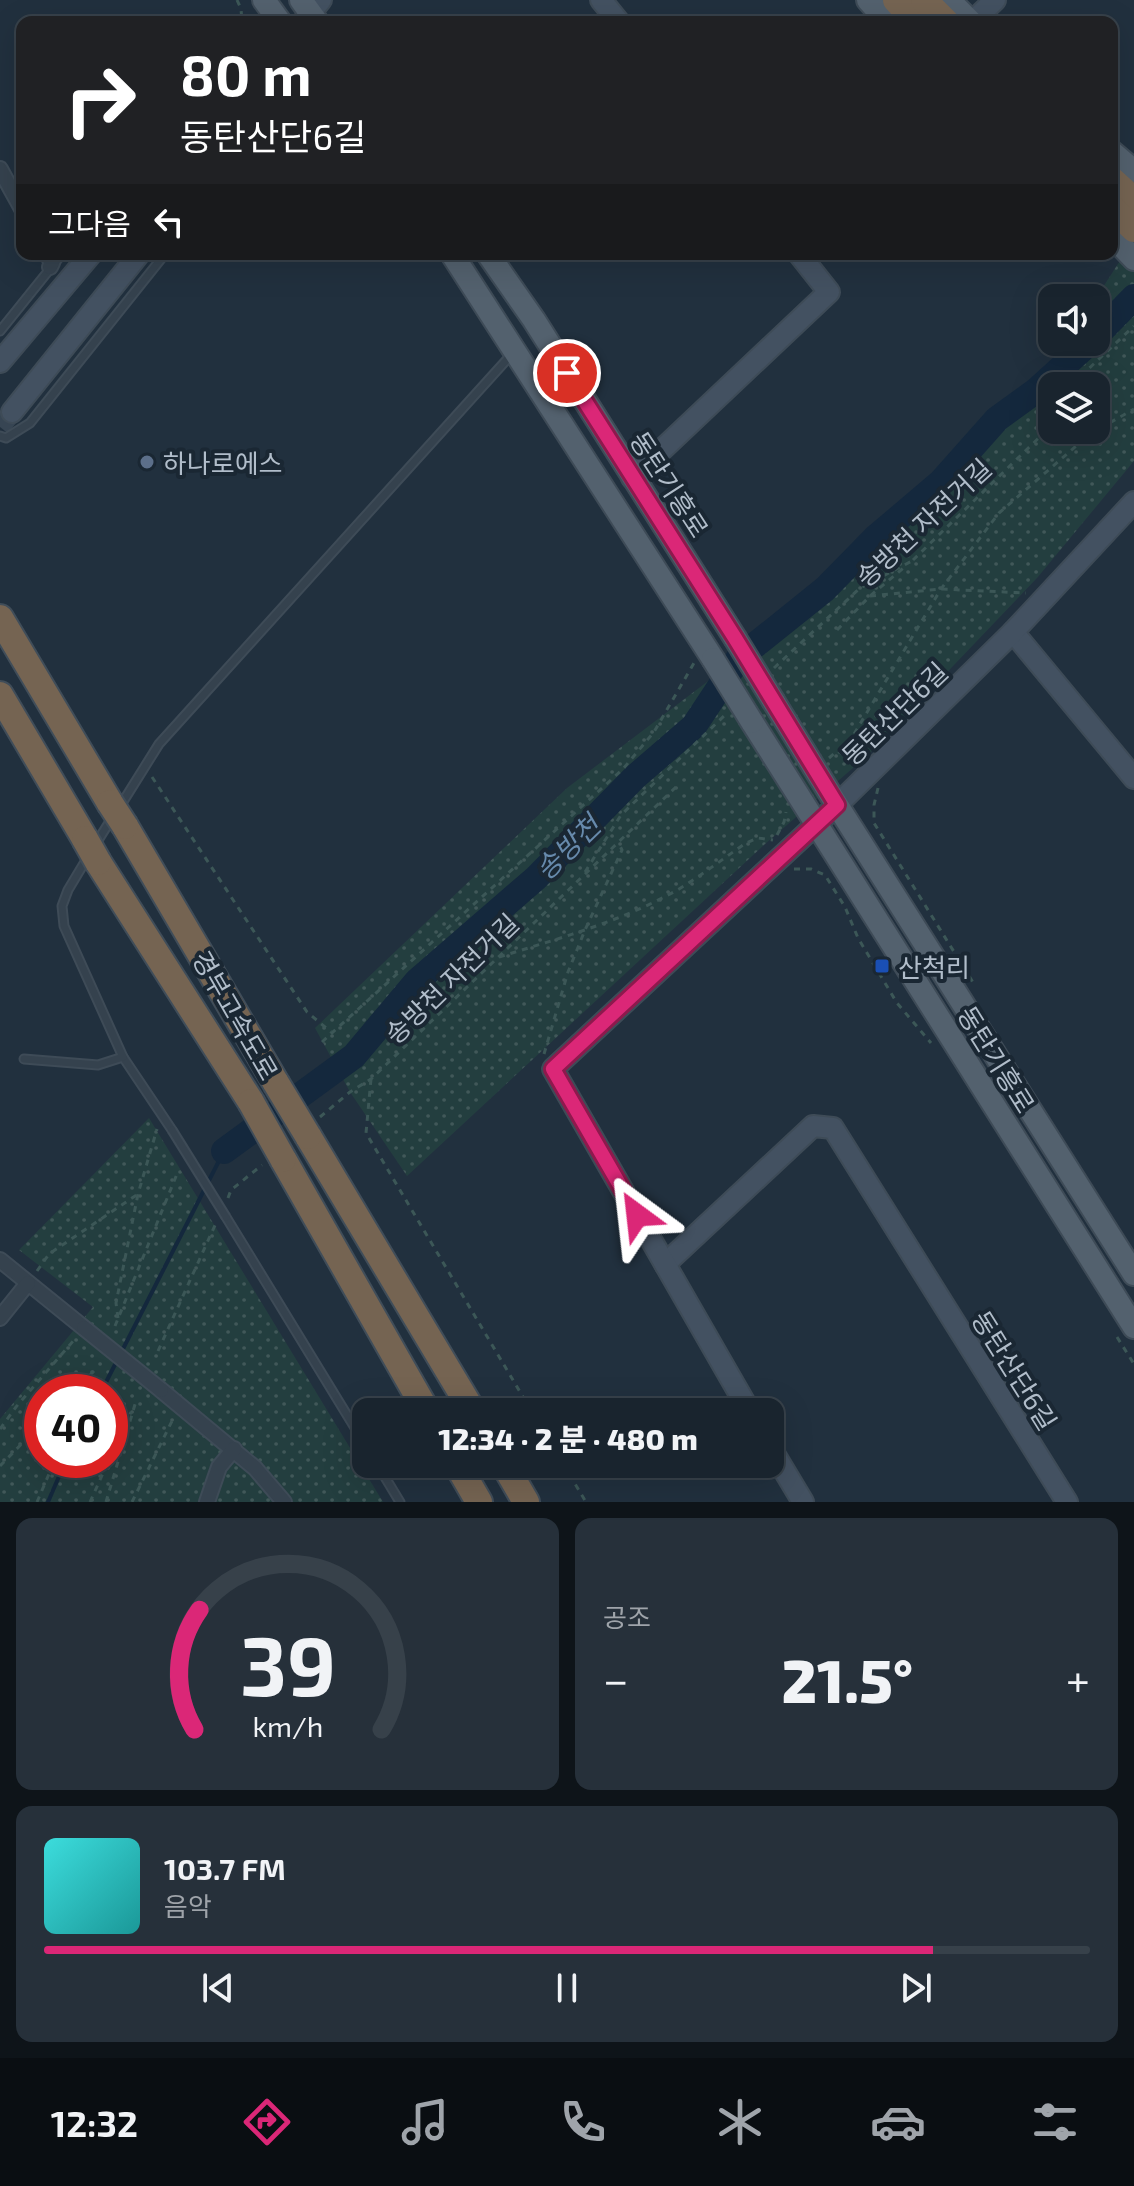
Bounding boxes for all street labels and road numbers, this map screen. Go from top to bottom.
street label: 동탄기흥로 [624,425,716,543]
street label: 송방천 자전거길 [849,452,997,592]
street label: 동탄산단6길 [835,655,953,771]
street label: 송방천 자전거길 [378,907,524,1049]
street label: 경부고속도로 [187,945,285,1085]
street label: 동탄기흥로 [952,1000,1042,1118]
street label: 동탄산단6길 [966,1305,1064,1435]

